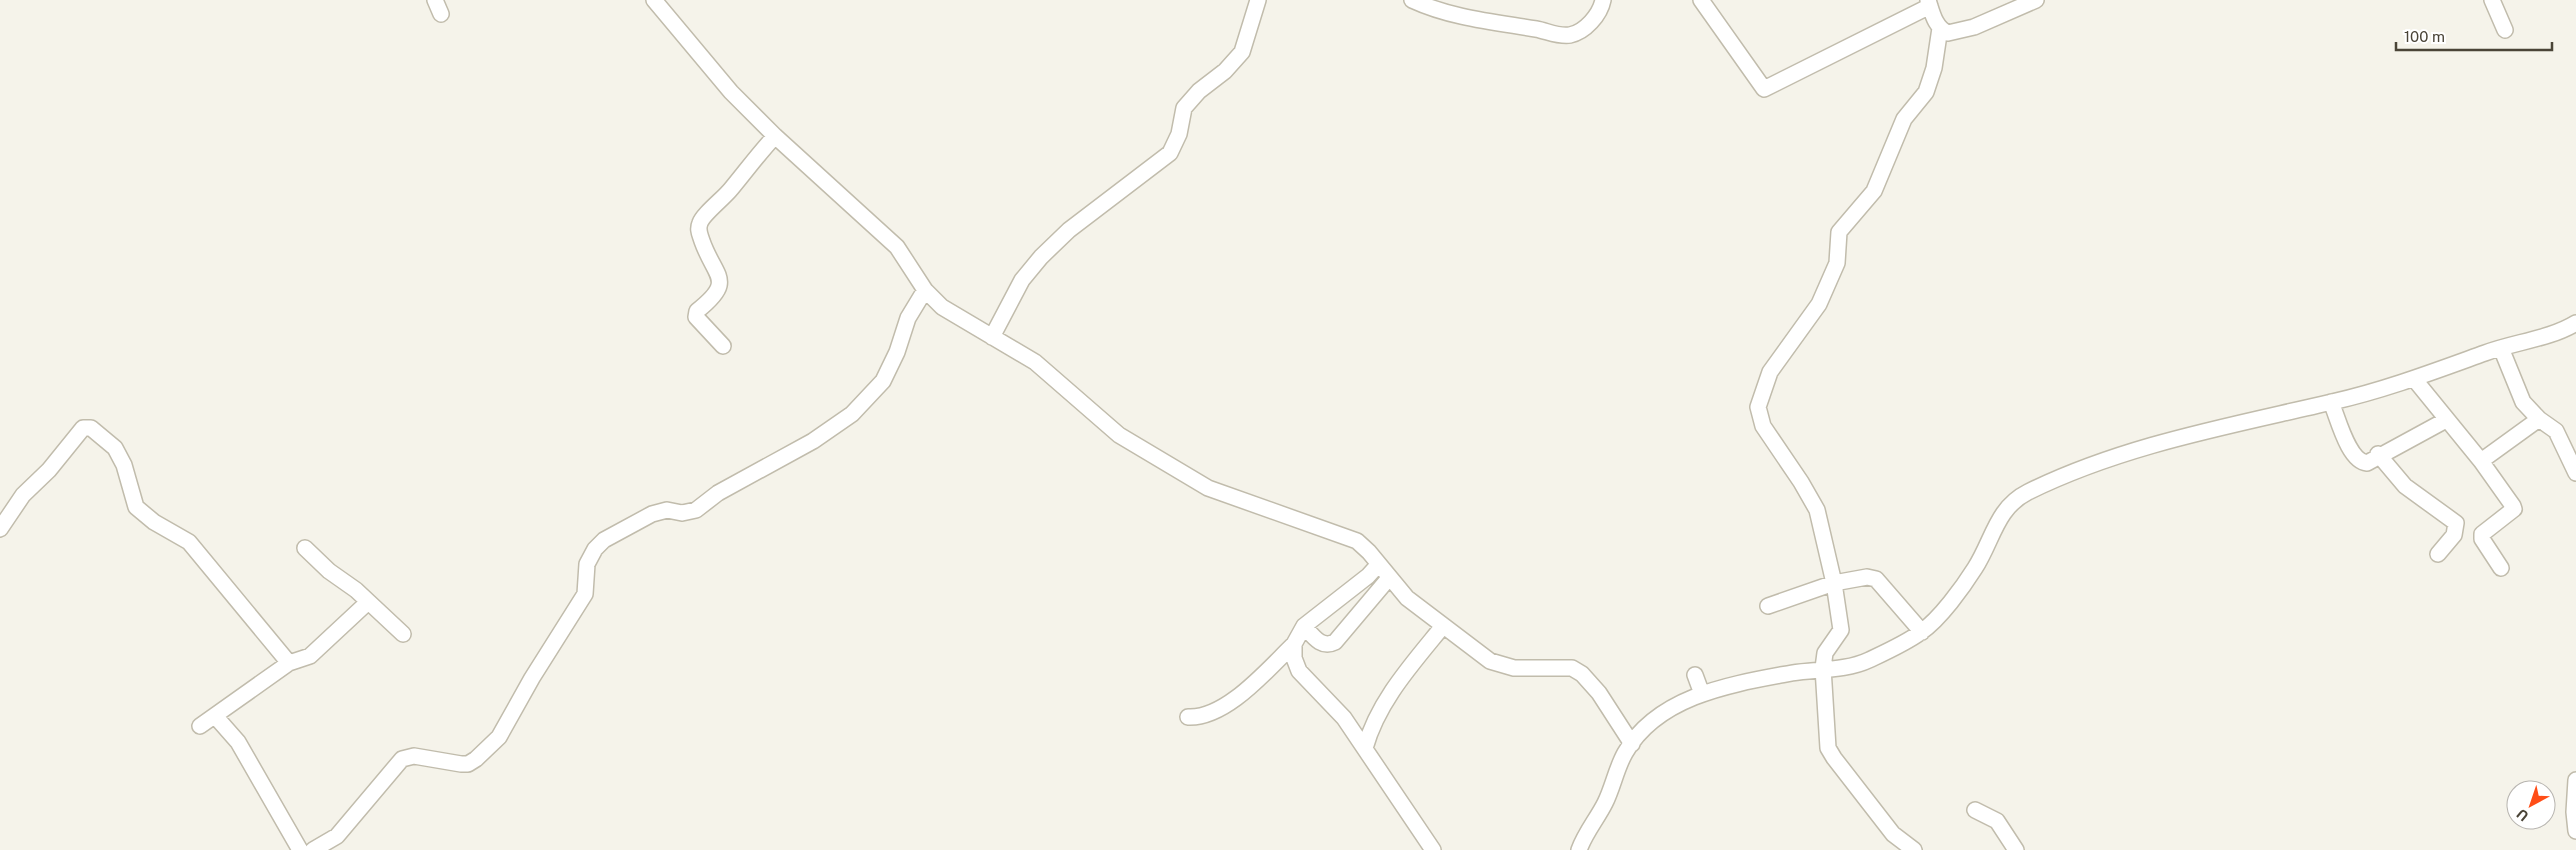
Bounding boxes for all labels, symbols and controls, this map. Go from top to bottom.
scale bar [2396,20,2552,52]
text: 100 m [2404,28,2445,45]
north arrow [2506,780,2556,830]
text: U [2514,806,2532,824]

